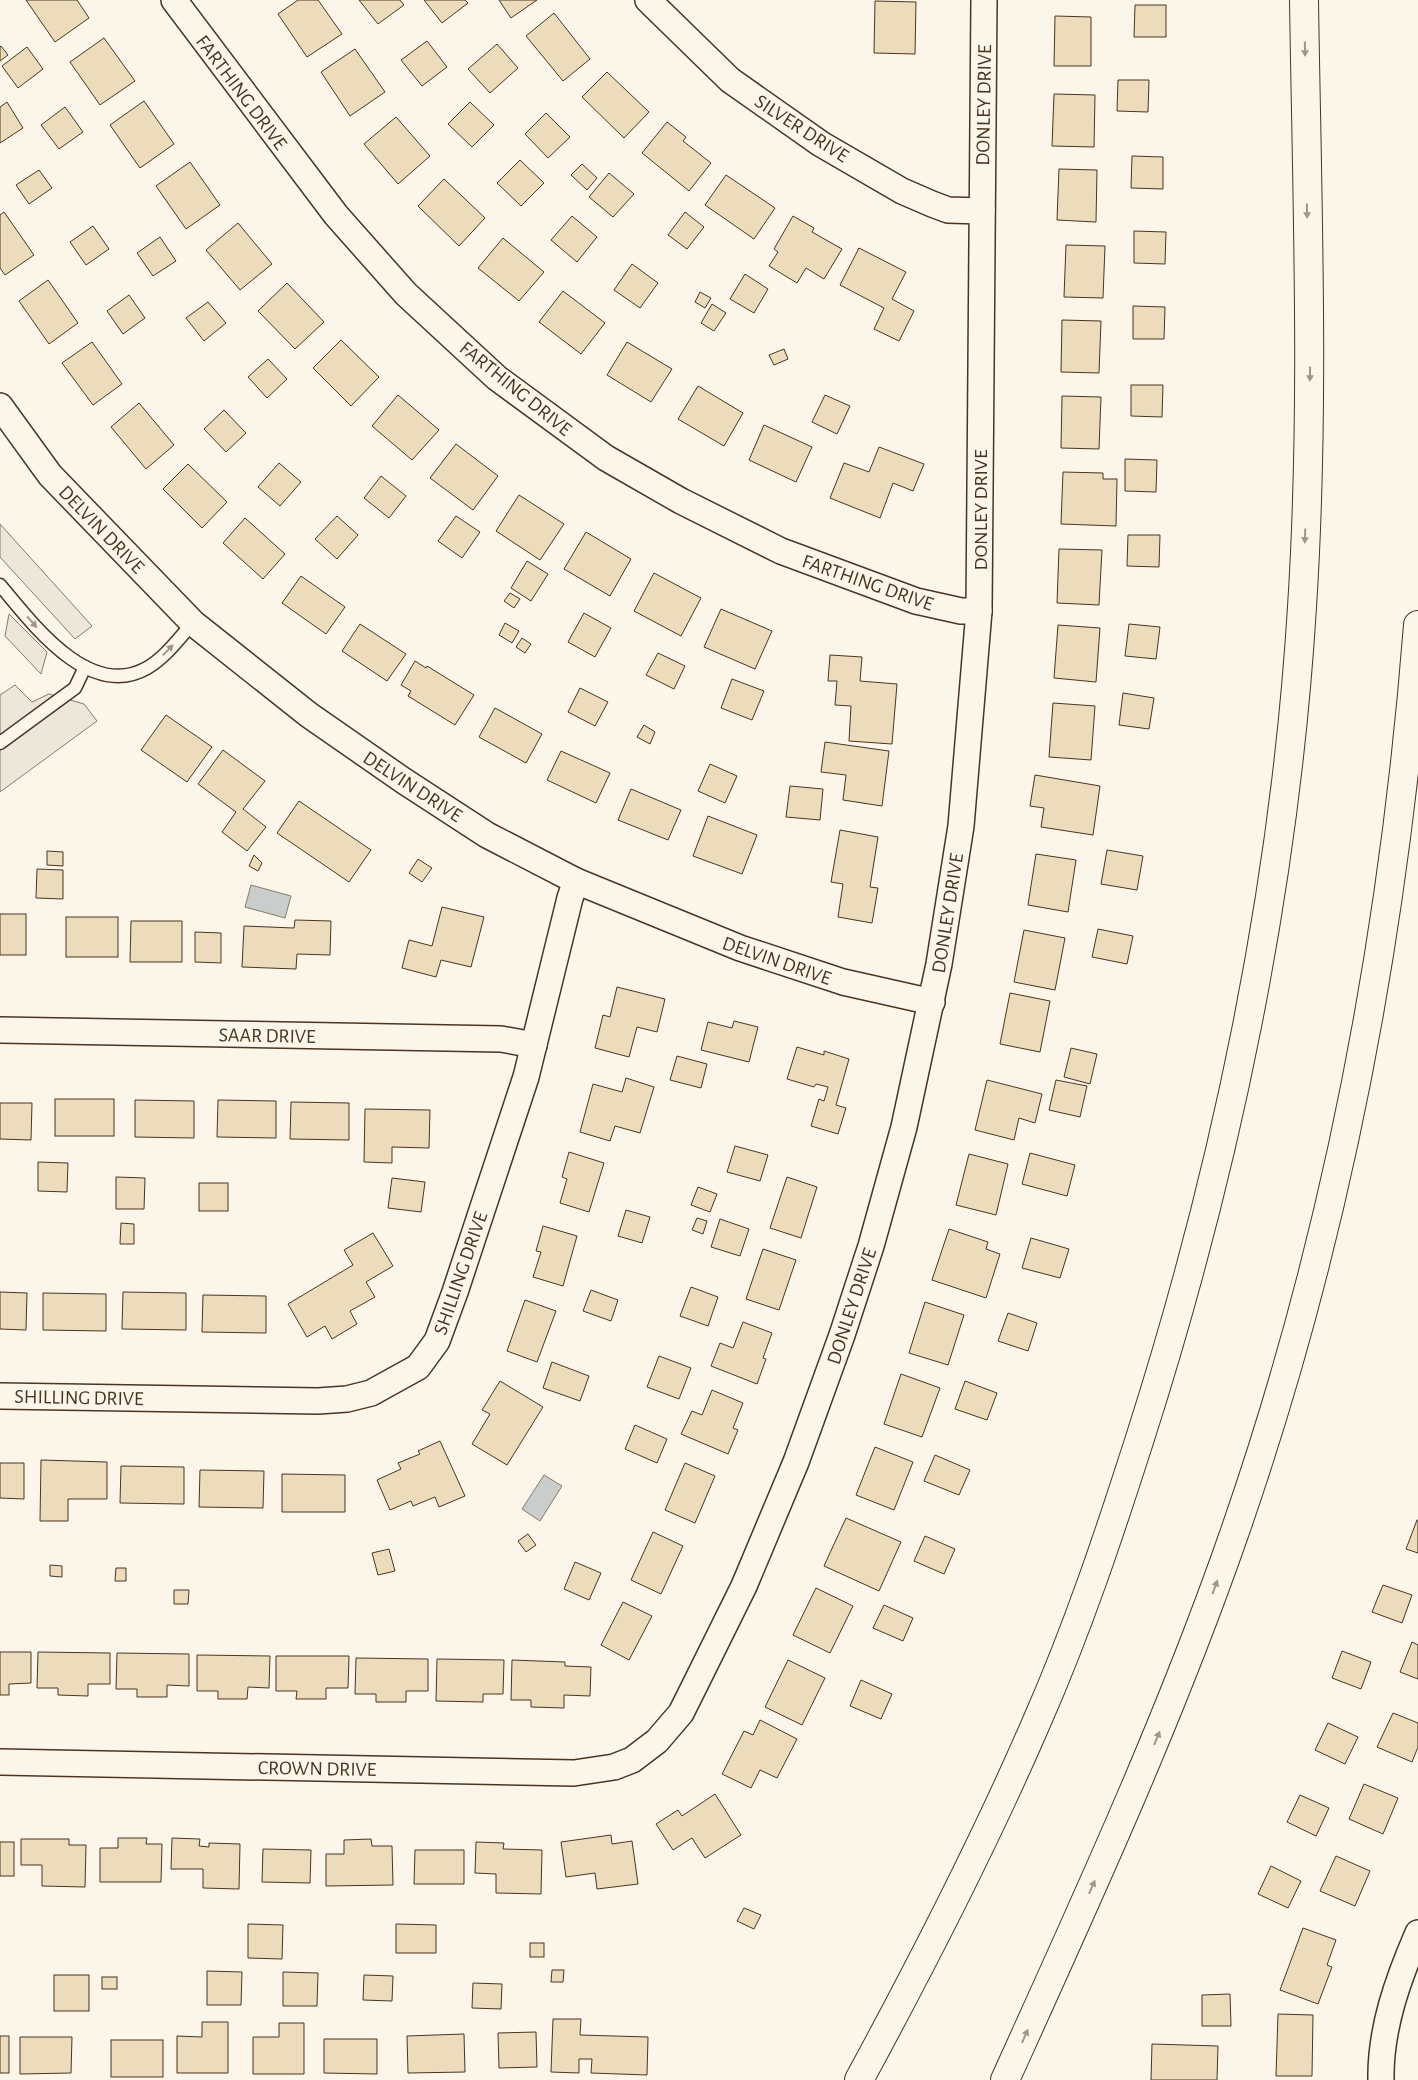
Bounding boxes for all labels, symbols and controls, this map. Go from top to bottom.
street label: FARTHING DRIVE [192,32,291,154]
one-way arrow [1301,41,1309,57]
street label: DONLEY DRIVE [973,44,995,166]
street label: SILVER DRIVE [751,91,852,167]
one-way arrow [1303,203,1311,219]
street label: FARTHING DRIVE [456,338,575,440]
one-way arrow [1305,366,1313,382]
street label: DONLEY DRIVE [971,449,991,571]
street label: DELVIN DRIVE [55,482,148,578]
one-way arrow [1301,528,1309,544]
street label: FARTHING DRIVE [799,551,936,615]
one-way arrow [26,616,37,628]
one-way arrow [162,644,174,656]
street label: DELVIN DRIVE [359,748,466,826]
street label: DONLEY DRIVE [929,851,967,975]
street label: DELVIN DRIVE [720,933,834,989]
street label: SAAR DRIVE [218,1025,316,1047]
street label: SHILLING DRIVE [430,1209,492,1338]
street label: DONLEY DRIVE [824,1245,880,1367]
street label: SHILLING DRIVE [14,1387,144,1409]
one-way arrow [1212,1579,1219,1594]
one-way arrow [1154,1731,1161,1746]
street label: CROWN DRIVE [258,1758,377,1780]
one-way arrow [1088,1880,1096,1894]
one-way arrow [1022,2029,1030,2043]

